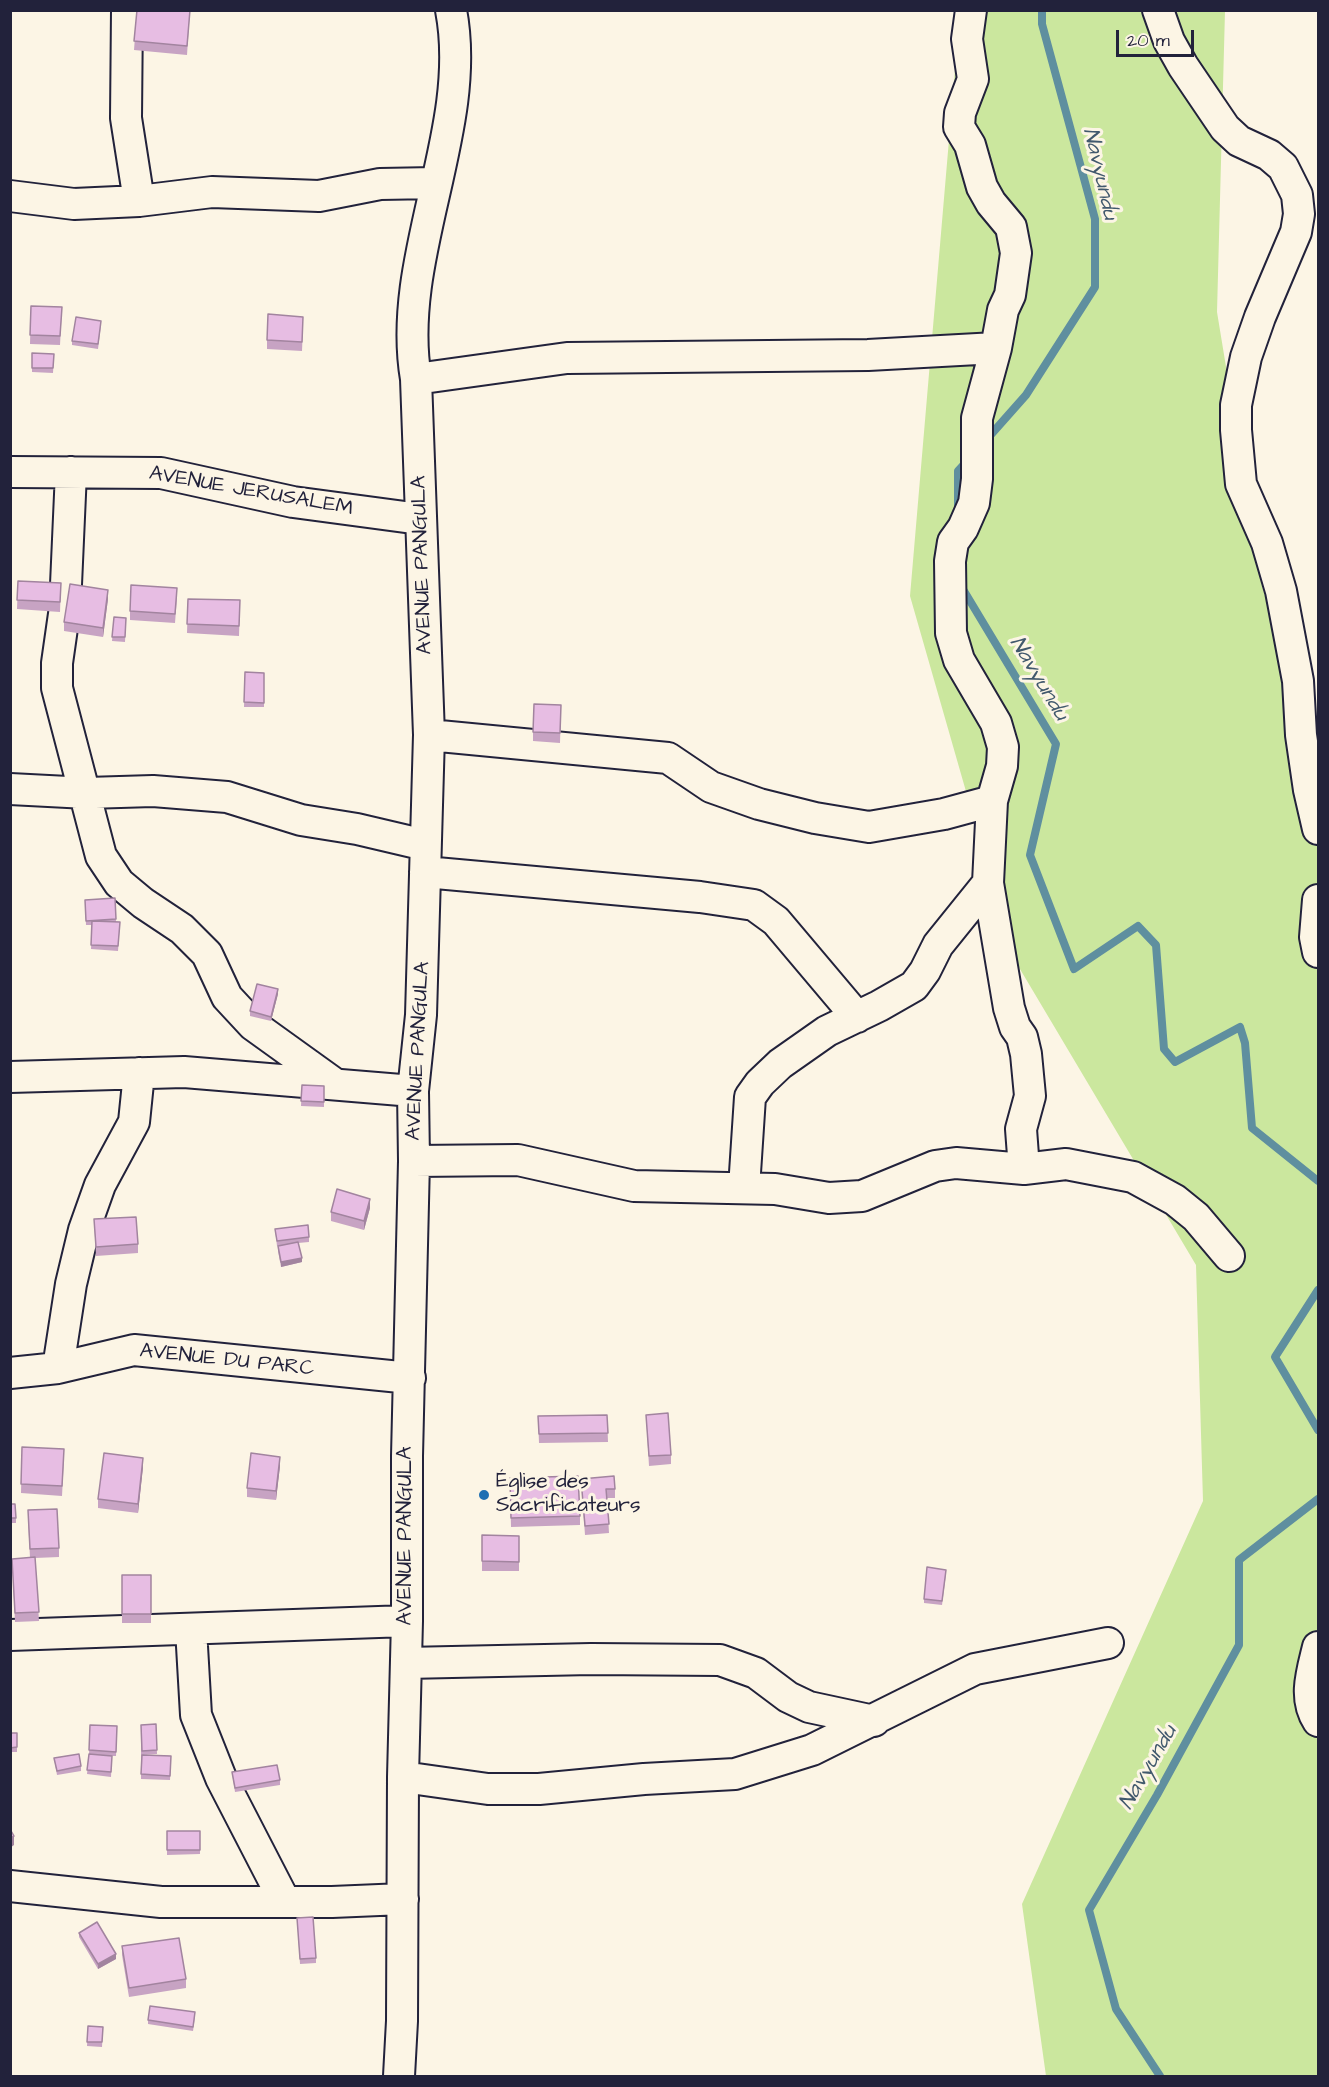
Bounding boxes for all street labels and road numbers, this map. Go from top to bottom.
street label: AVENUE JERUSALEM [147,462,355,522]
street label: AVENUE PANGULA [407,475,439,655]
street label: AVENUE PANGULA [402,961,436,1141]
street label: AVENUE DU PARC [138,1339,316,1383]
street label: AVENUE PANGULA [394,1446,420,1626]

